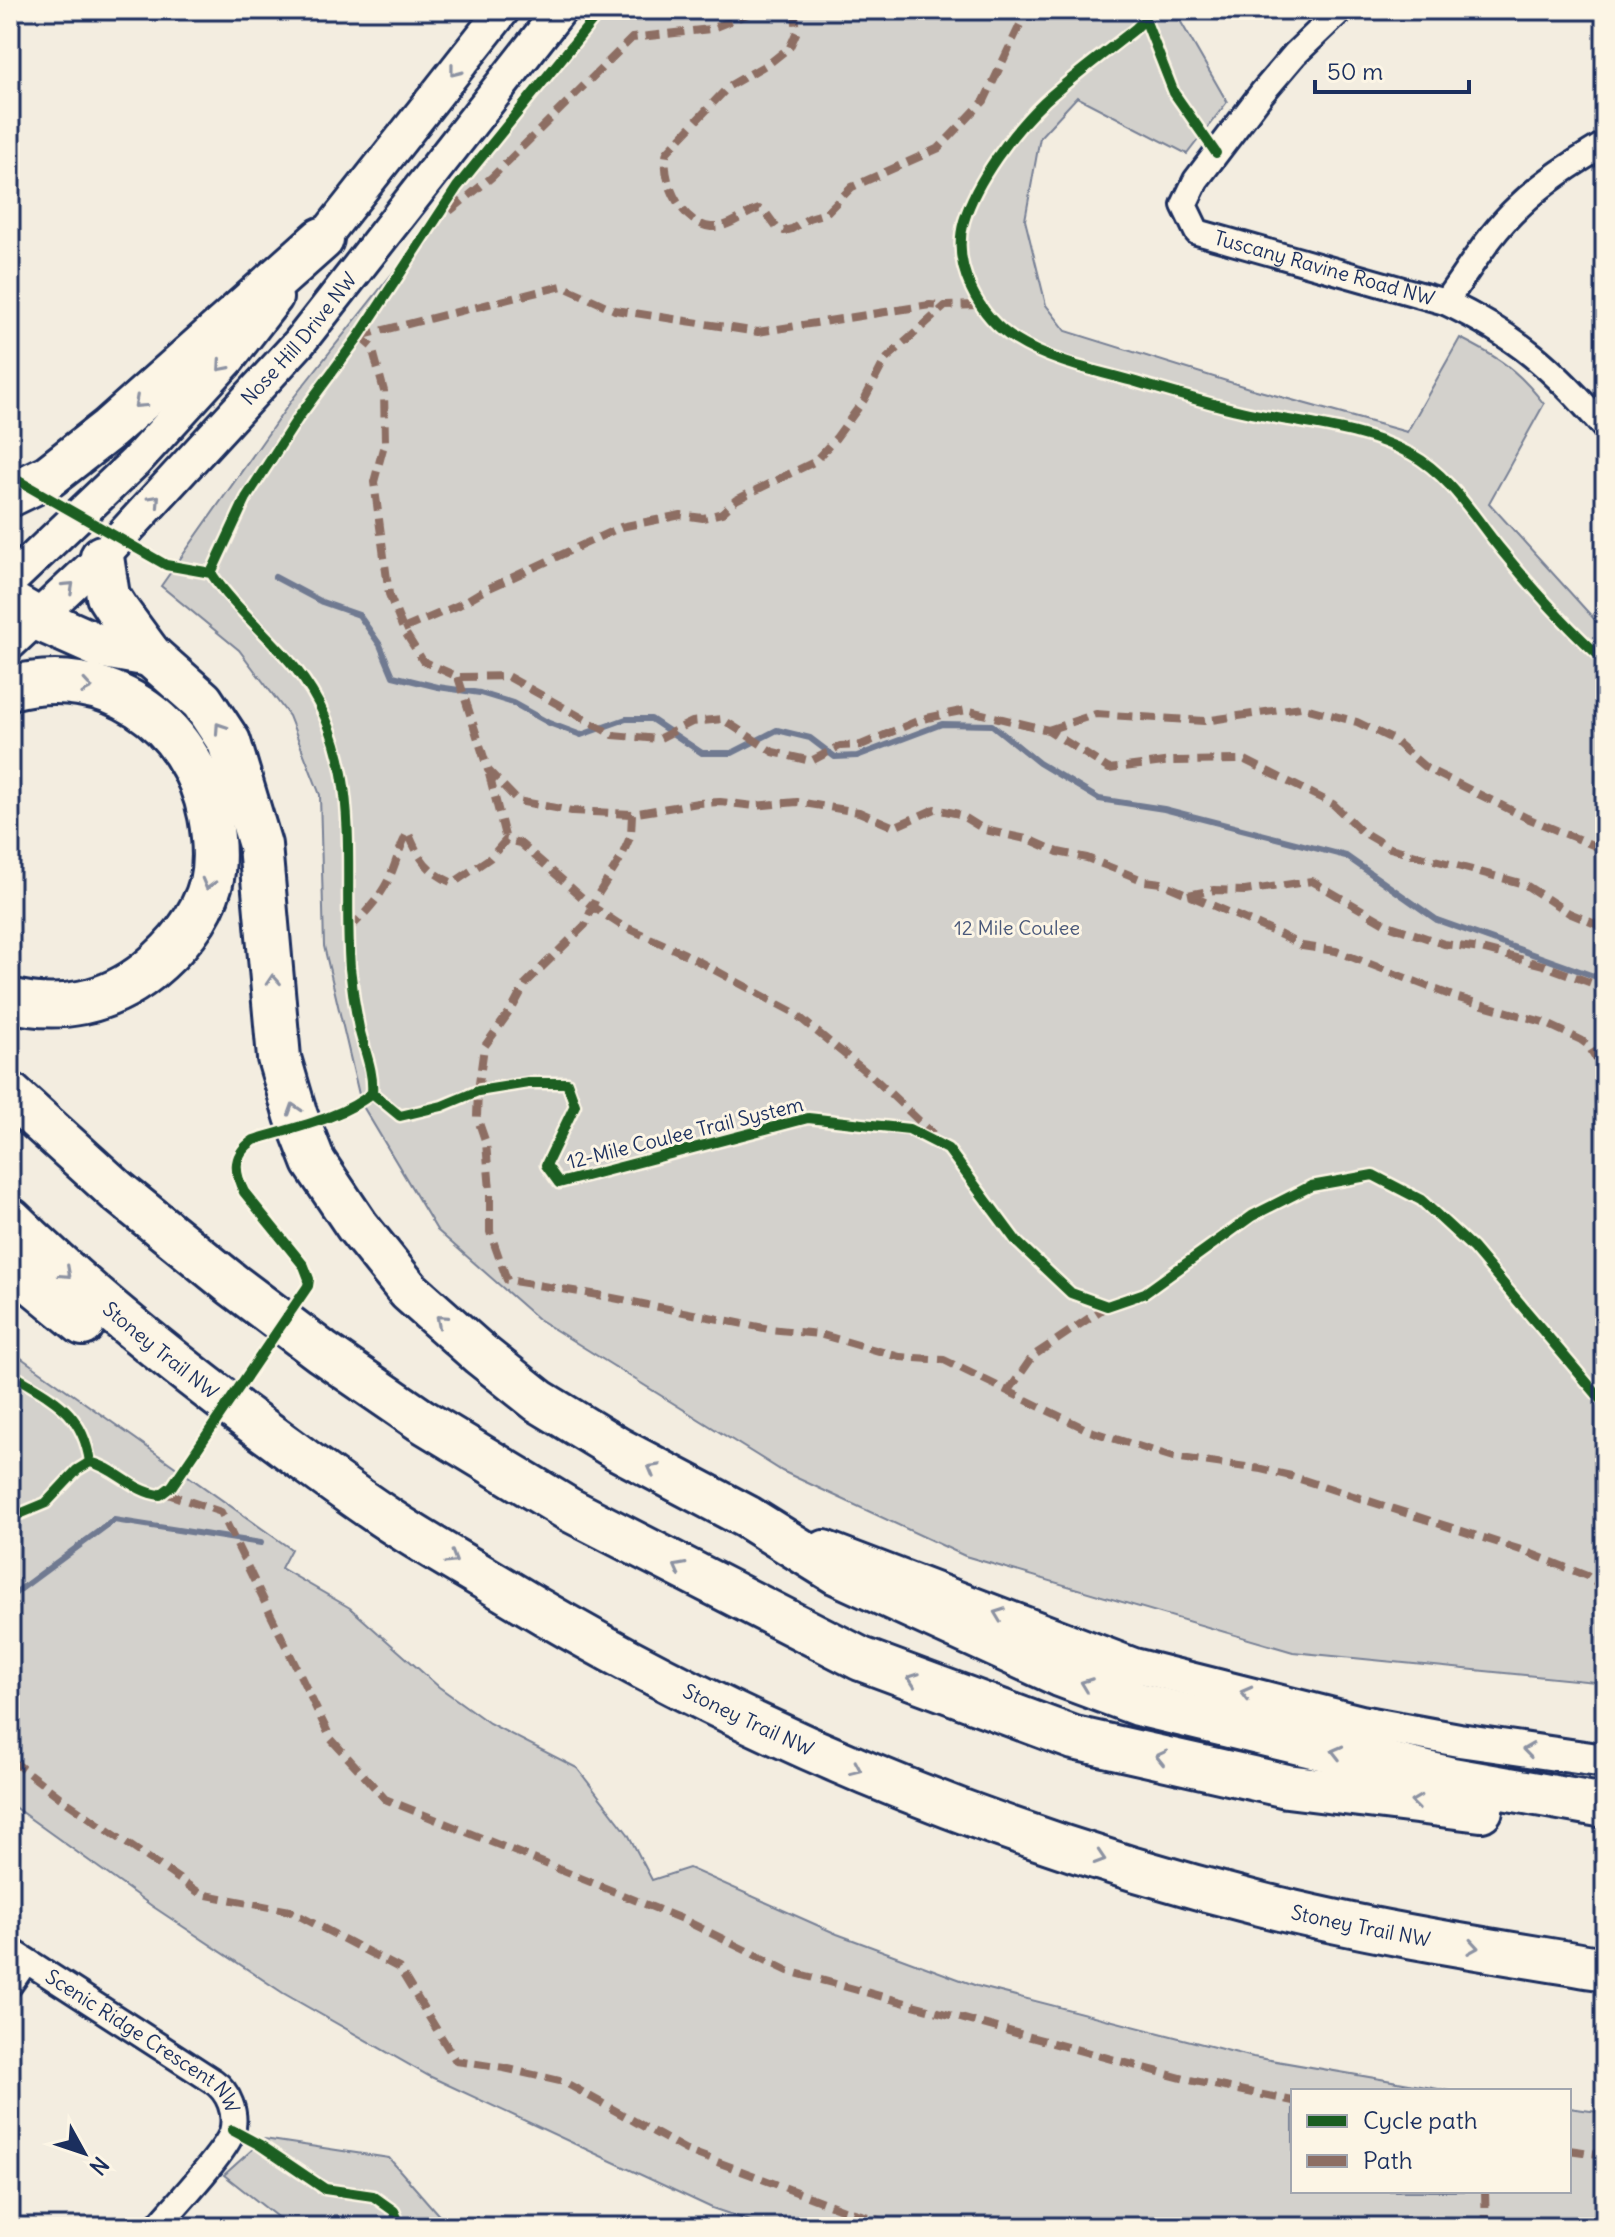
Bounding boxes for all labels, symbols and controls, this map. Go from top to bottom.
scale bar [1315,44,1469,94]
text: 50 m [1327,56,1383,86]
one-way arrow [450,62,464,77]
street label: Tuscany Ravine Road NW [1211,224,1438,310]
street label: Nose Hill Drive NW [235,267,362,410]
one-way arrow [217,357,232,372]
one-way arrow [133,393,148,408]
one-way arrow [146,495,161,509]
one-way arrow [60,582,74,597]
one-way arrow [80,678,94,695]
one-way arrow [215,723,230,737]
one-way arrow [201,876,218,890]
park label: 12 Mile Coulee [954,915,1080,940]
one-way arrow [265,974,282,987]
street label: 12-Mile Coulee Trail System [564,1091,806,1174]
one-way arrow [287,1103,303,1116]
one-way arrow [57,1263,71,1278]
street label: Stoney Trail NW [98,1296,224,1404]
one-way arrow [435,1315,450,1329]
one-way arrow [647,1463,661,1478]
one-way arrow [443,1549,458,1564]
one-way arrow [672,1562,687,1577]
one-way arrow [993,1607,1007,1624]
one-way arrow [907,1672,921,1688]
one-way arrow [1080,1677,1094,1694]
street label: Stoney Trail NW [679,1678,818,1761]
one-way arrow [1239,1686,1253,1703]
one-way arrow [1521,1742,1535,1759]
one-way arrow [1330,1744,1344,1761]
one-way arrow [1154,1750,1168,1767]
one-way arrow [848,1759,862,1775]
one-way arrow [1410,1794,1423,1811]
one-way arrow [1093,1848,1107,1864]
street label: Stoney Trail NW [1289,1899,1433,1952]
one-way arrow [1467,1938,1480,1955]
street label: Scenic Ridge Crescent NW [41,1963,246,2116]
legend [1291,2089,1571,2193]
text: Cycle path [1363,2105,1478,2135]
north arrow [44,2113,124,2193]
text: Path [1363,2145,1413,2175]
text: N [84,2151,115,2181]

